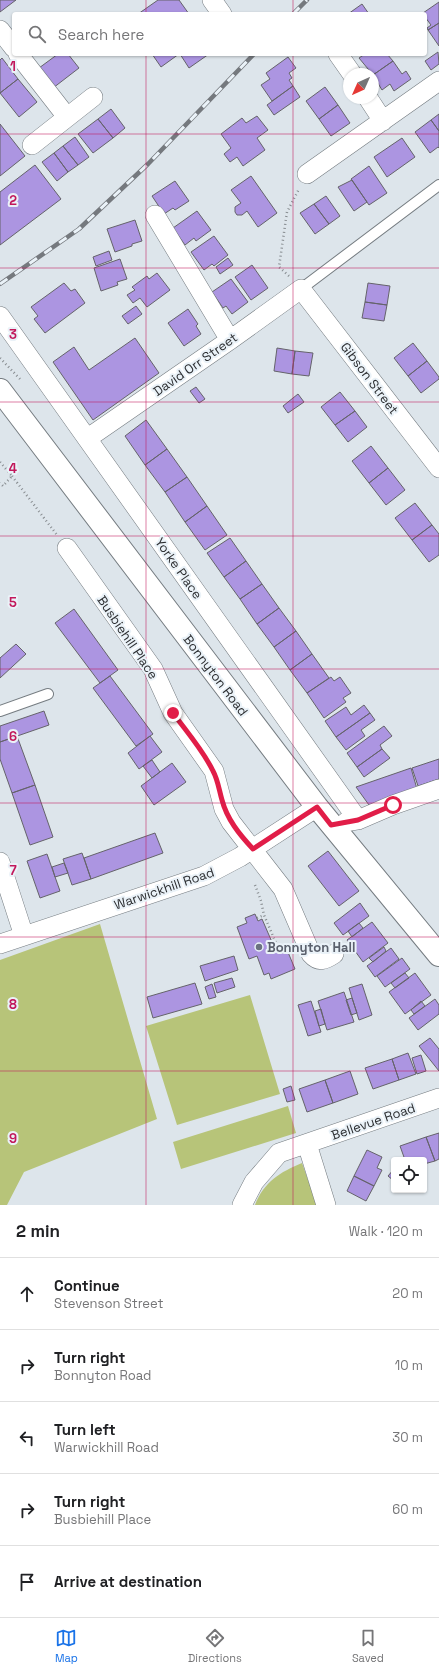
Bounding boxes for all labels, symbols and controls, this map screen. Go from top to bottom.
search box [12,12,427,56]
icon: search [26,23,48,45]
text: Search here [58,25,144,44]
text: 1 [10,58,16,75]
north arrow [343,68,379,104]
text: 2 [9,192,17,209]
text: 3 [9,326,17,343]
street label: David Orr Street [150,329,241,400]
street label: Gibson Street [337,339,402,418]
text: 4 [9,460,17,477]
street label: Yorke Place [151,534,206,602]
street label: Busbiehill Place [93,592,162,682]
text: 5 [9,594,17,611]
street label: Bonnyton Road [179,631,252,719]
route end [164,704,182,722]
text: 6 [9,728,17,745]
route start [384,796,402,814]
text: 7 [9,862,17,879]
street label: Warwickhill Road [112,863,216,914]
place label: Bonnyton Hall [267,939,355,956]
marker: Bonnyton Hall [254,942,264,952]
text: 8 [9,996,17,1013]
street label: Bellevue Road [329,1099,418,1144]
text: 9 [9,1130,17,1147]
map controls [391,1157,427,1193]
button: locate [391,1157,427,1193]
text: 2 min [16,1220,60,1242]
text: Walk · 120 m [349,1223,423,1240]
text: Continue [54,1276,120,1295]
icon: ahead [16,1283,38,1305]
text: 20 m [392,1285,423,1302]
text: Stevenson Street [54,1295,163,1312]
text: Turn right [54,1348,125,1367]
icon: right [16,1355,38,1377]
text: 10 m [395,1357,423,1374]
text: Bonnyton Road [54,1367,151,1384]
text: Turn left [54,1420,116,1439]
icon: left [16,1427,38,1449]
text: 30 m [392,1429,423,1446]
text: Warwickhill Road [54,1439,159,1456]
text: Turn right [54,1492,125,1511]
icon: right [16,1499,38,1521]
text: 60 m [392,1501,423,1518]
text: Busbiehill Place [54,1511,151,1528]
icon: arrive [16,1571,38,1593]
text: Arrive at destination [54,1572,202,1591]
tab: Map [55,1627,78,1665]
tab: Directions [188,1627,242,1665]
tab: Saved [352,1627,384,1665]

